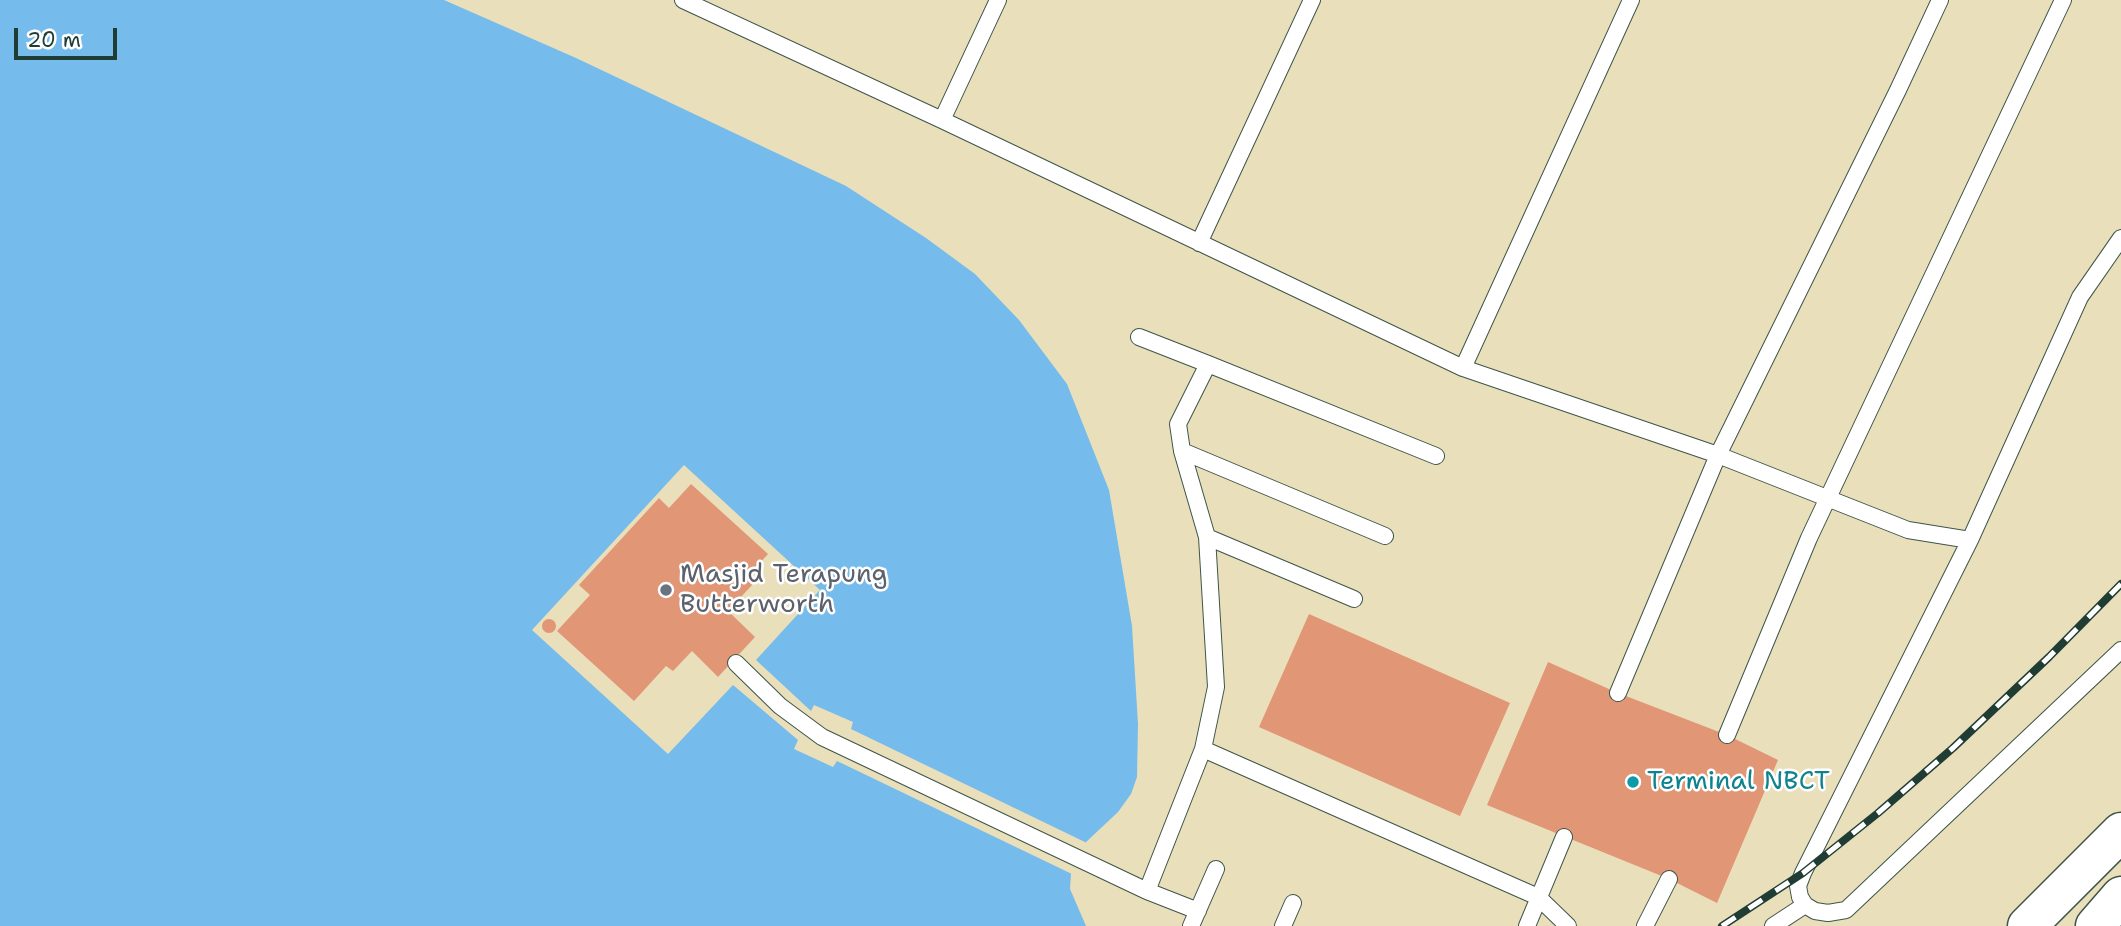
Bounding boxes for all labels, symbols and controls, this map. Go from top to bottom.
scale bar [18,14,121,58]
text: 20 m [27,26,81,54]
place label: Masjid Terapung Butterworth [680,559,888,620]
marker: Masjid Terapung Butterworth [658,582,674,598]
place label: Terminal NBCT [1647,766,1830,798]
marker: Terminal NBCT [1625,774,1641,790]

